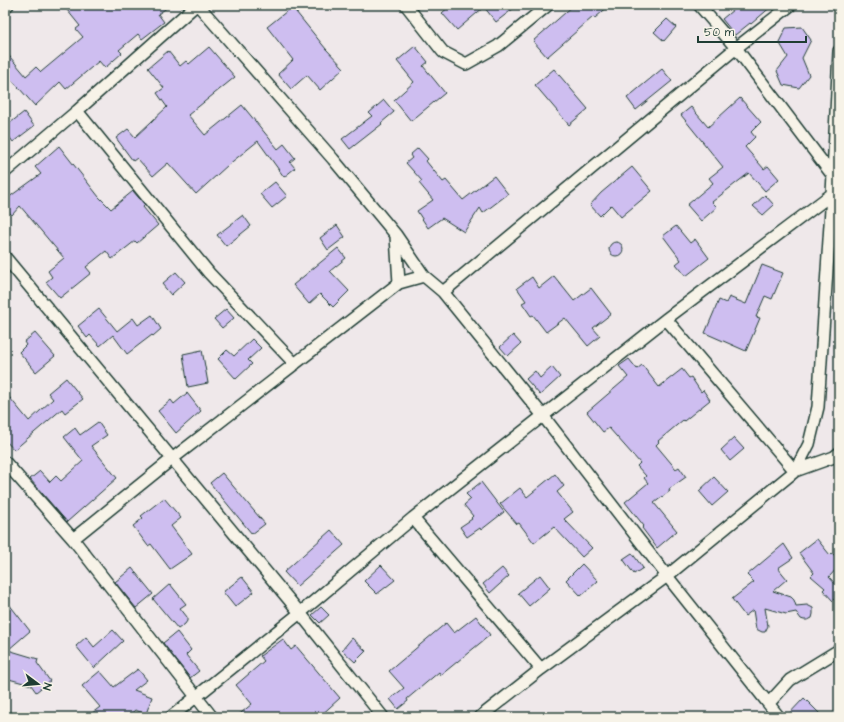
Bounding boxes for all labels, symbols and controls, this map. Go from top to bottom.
scale bar [698,18,806,44]
text: 50 m [704,24,735,41]
north arrow [18,664,58,704]
text: N [39,681,55,692]

